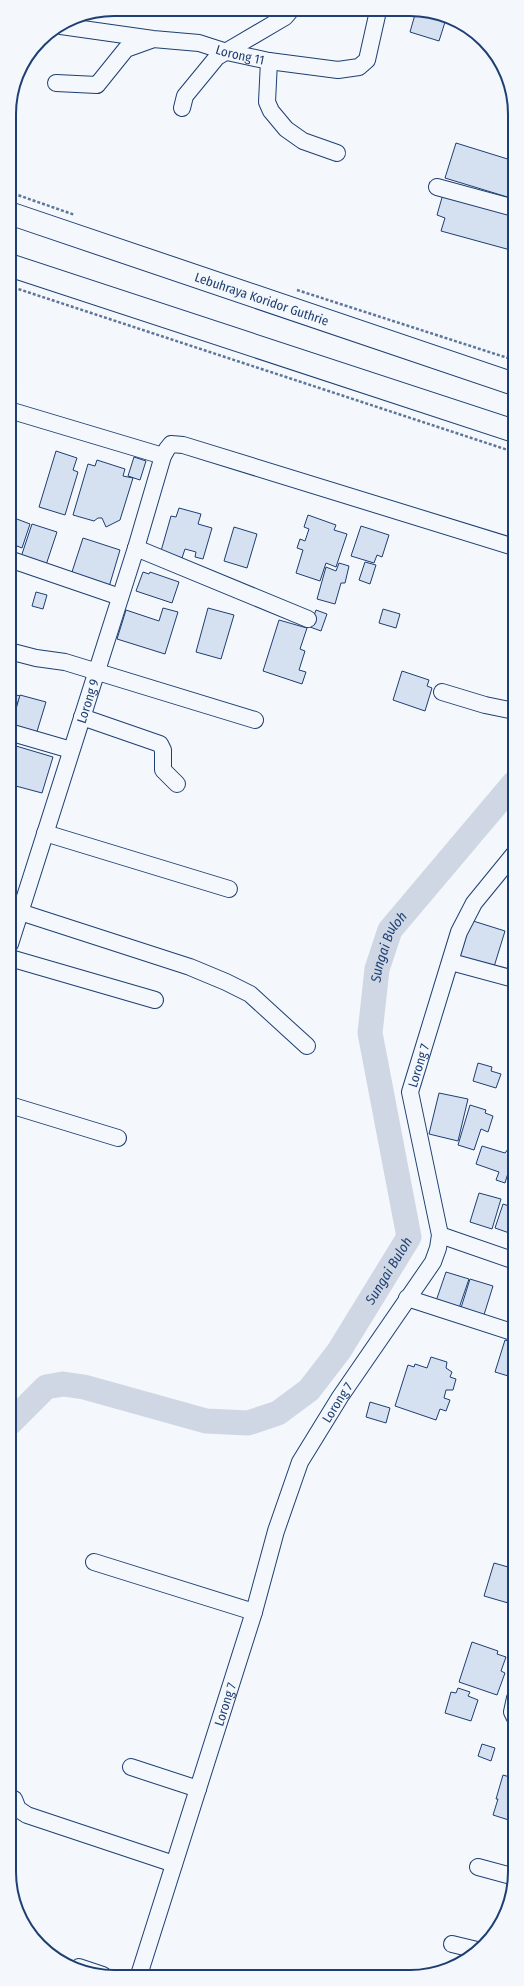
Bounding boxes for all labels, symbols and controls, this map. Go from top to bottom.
street label: Lorong 11 [214,41,266,67]
street label: Lebuhraya Koridor Guthrie [193,269,331,328]
street label: Lorong 9 [73,677,101,725]
water label: Sungai Buloh [367,908,410,984]
street label: Lorong 7 [404,1042,432,1089]
water label: Sungai Buloh [361,1234,416,1308]
street label: Lorong 7 [319,1379,355,1425]
street label: Lorong 7 [211,1681,239,1728]

